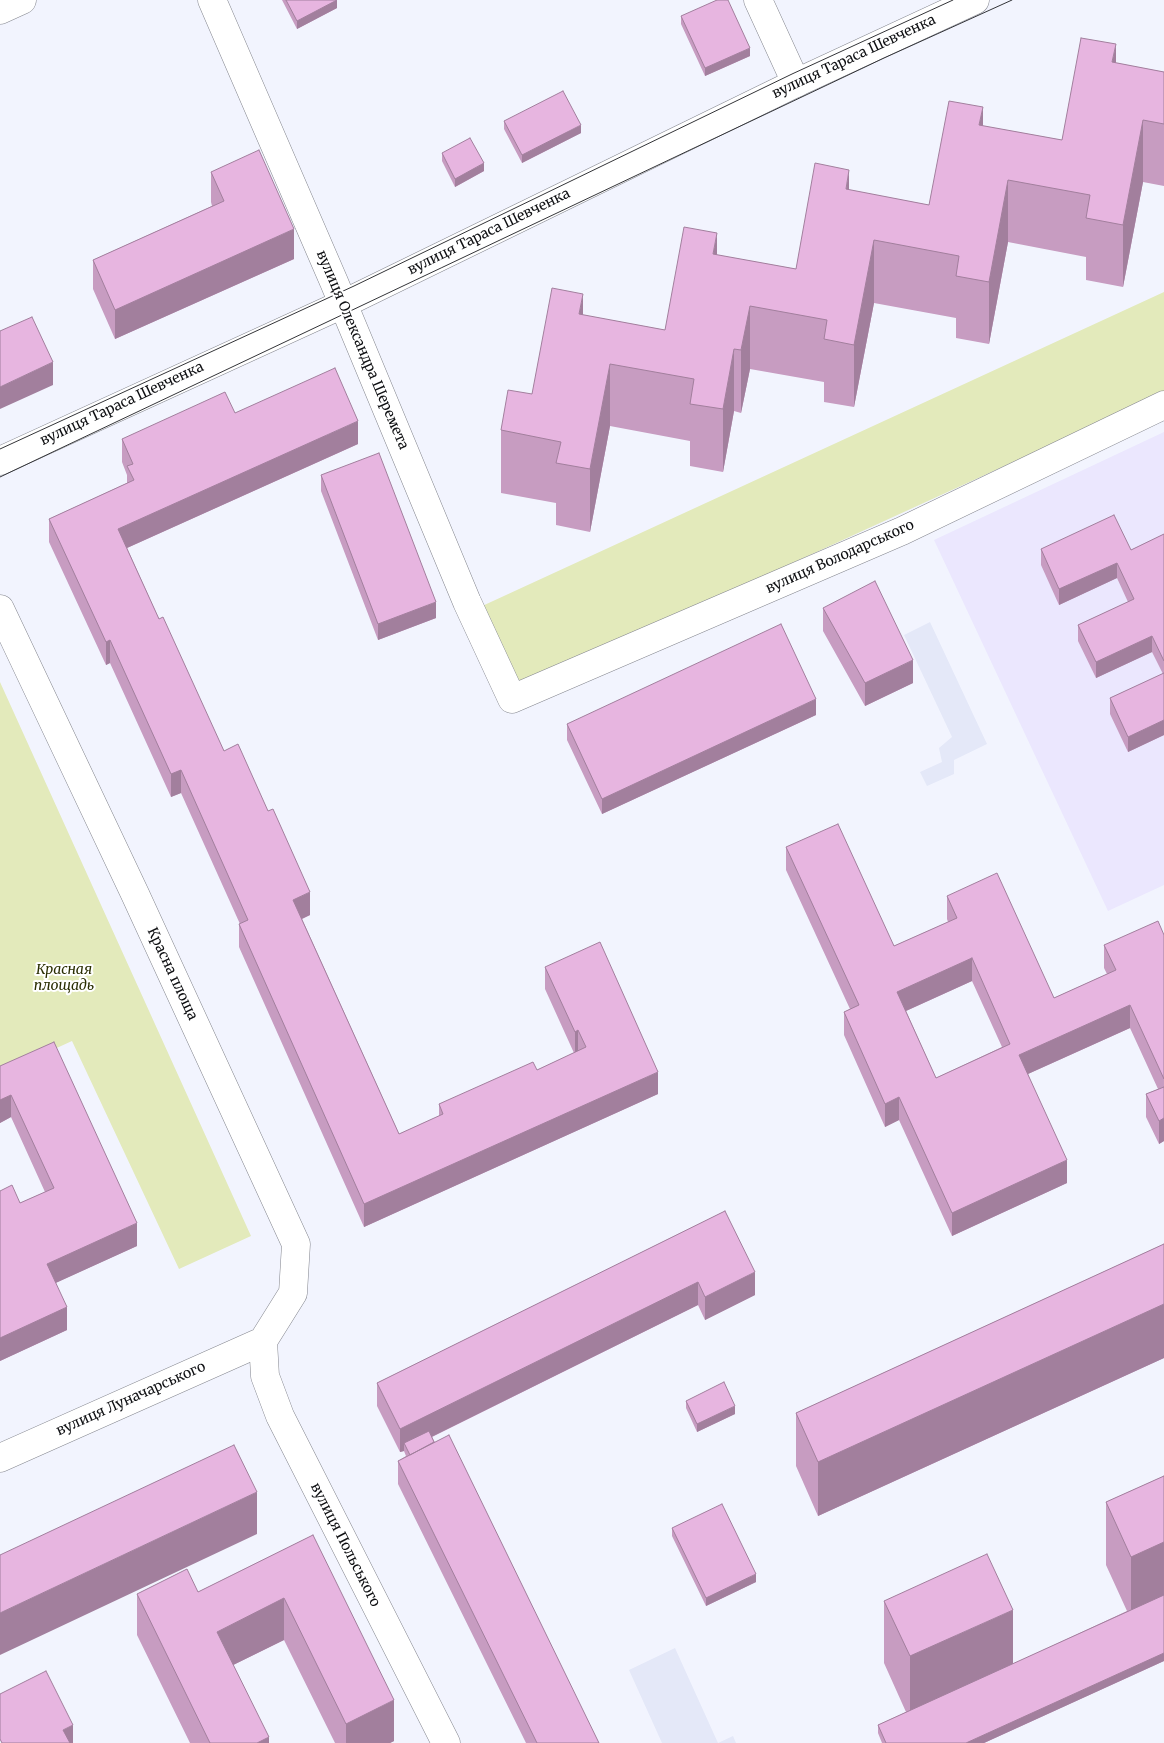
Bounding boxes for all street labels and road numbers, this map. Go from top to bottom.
street label: вулиця Тараса Шевченка [769,12,939,102]
street label: вулиця Тараса Шевченка [405,185,573,279]
street label: вулиця Олександра Шеремета [312,248,412,452]
street label: вулиця Тараса Шевченка [37,359,207,449]
street label: вулиця Володарського [763,517,917,597]
street label: Красна площа [143,925,201,1023]
street label: вулиця Луначарського [54,1358,208,1440]
street label: вулиця Польського [306,1480,384,1610]

